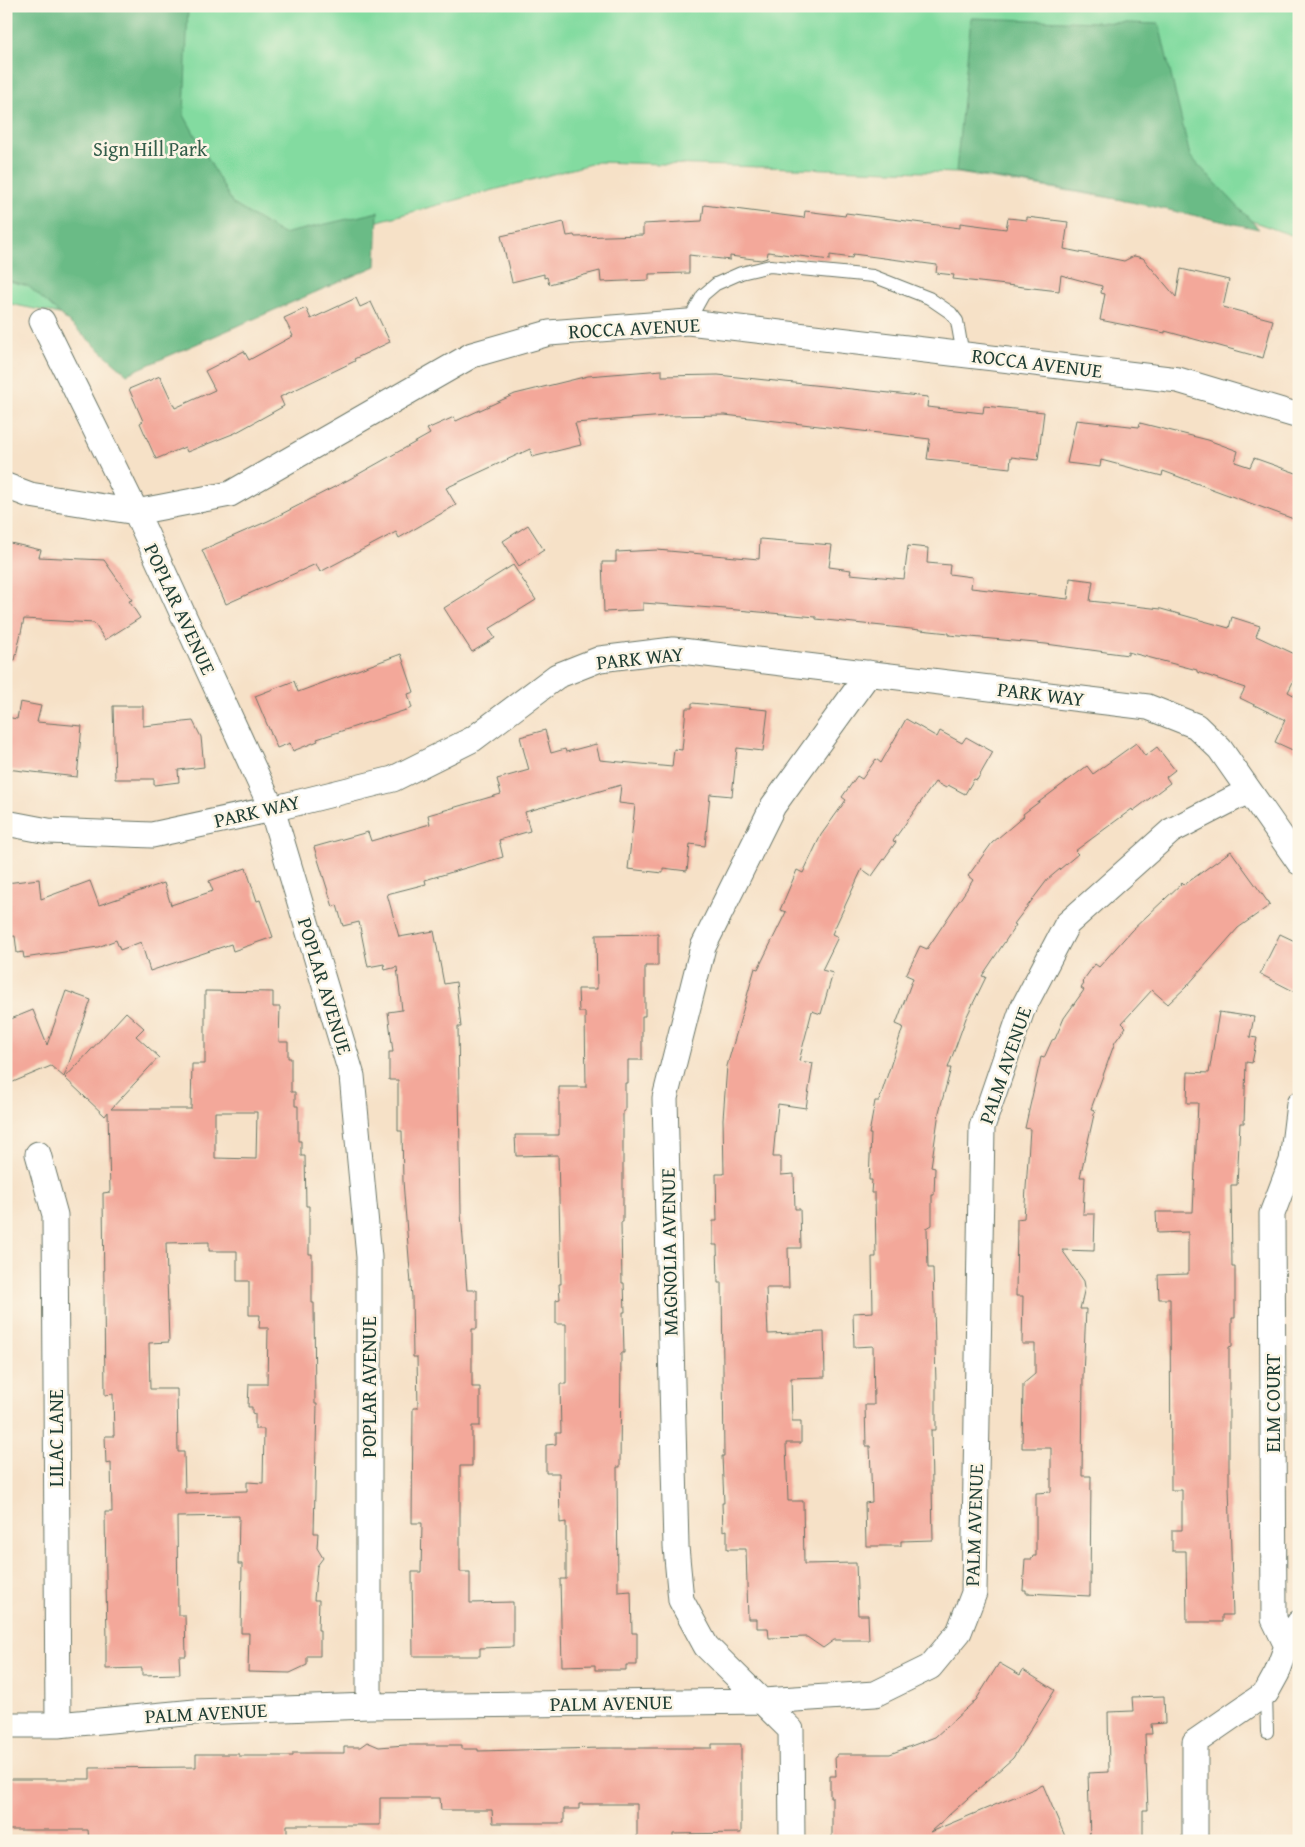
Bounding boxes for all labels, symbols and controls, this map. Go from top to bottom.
park label: Sign Hill Park [93,134,208,163]
street label: ROCCA AVENUE [568,310,700,345]
street label: ROCCA AVENUE [970,340,1104,385]
street label: POPLAR AVENUE [137,538,224,679]
street label: PARK WAY [595,639,685,676]
street label: PARK WAY [996,674,1086,713]
street label: PARK WAY [211,787,303,834]
street label: POPLAR AVENUE [291,914,360,1058]
street label: PALM AVENUE [971,1002,1038,1127]
street label: MAGNOLIA AVENUE [653,1168,684,1336]
street label: POPLAR AVENUE [354,1316,383,1458]
street label: ELM COURT [1258,1353,1287,1453]
street label: LILAC LANE [41,1389,70,1487]
street label: PALM AVENUE [957,1463,990,1587]
street label: PALM AVENUE [550,1687,672,1718]
street label: PALM AVENUE [144,1695,268,1730]

